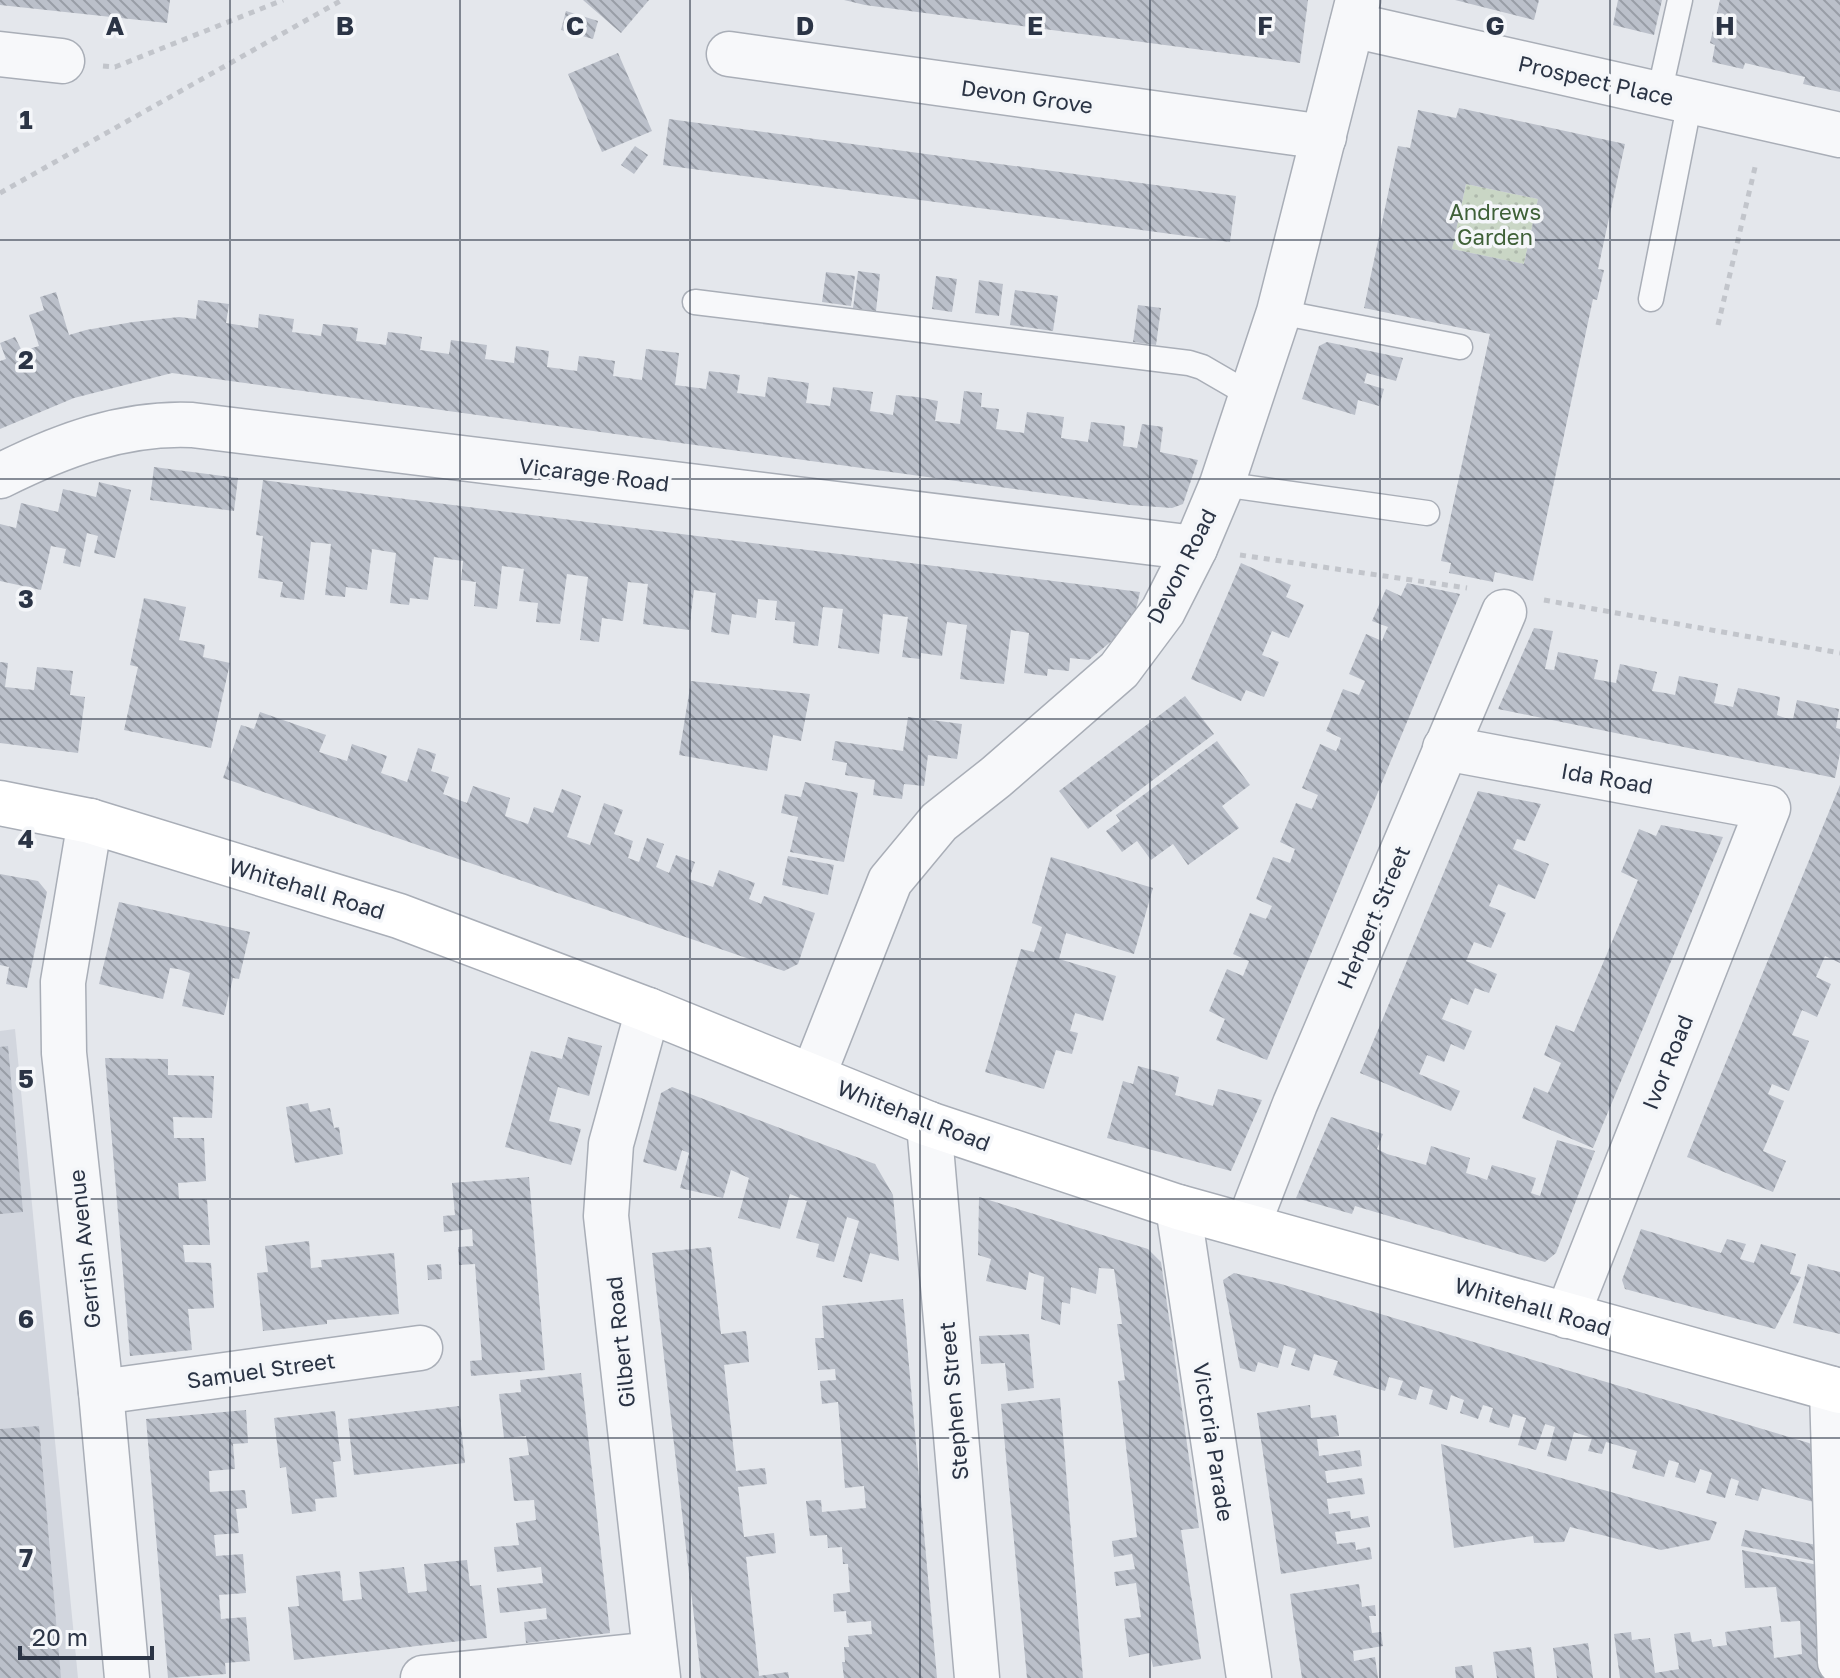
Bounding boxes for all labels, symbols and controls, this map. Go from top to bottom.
text: A [106,10,125,41]
text: B [336,10,354,41]
text: C [566,10,584,41]
text: D [796,10,814,41]
text: E [1027,10,1043,41]
text: F [1257,10,1273,41]
text: G [1485,10,1505,41]
text: H [1715,10,1735,41]
street label: Prospect Place [1516,49,1676,111]
street label: Devon Grove [959,73,1095,119]
text: 1 [19,104,33,135]
park label: Andrews Garden [1449,198,1541,250]
text: 2 [18,344,34,375]
street label: Vicarage Road [517,451,671,497]
street label: Devon Road [1140,504,1222,628]
text: 3 [18,583,34,614]
street label: Ida Road [1559,757,1655,799]
text: 4 [18,823,34,854]
street label: Herbert Street [1331,841,1415,993]
street label: Whitehall Road [226,851,388,925]
street label: Ivor Road [1636,1011,1698,1113]
text: 5 [18,1063,34,1094]
street label: Whitehall Road [834,1073,994,1157]
street label: Gerrish Avenue [62,1168,106,1330]
street label: Whitehall Road [1452,1271,1614,1341]
street label: Gilbert Road [600,1275,640,1409]
text: 6 [18,1303,34,1334]
street label: Stephen Street [933,1321,973,1481]
street label: Samuel Street [185,1346,337,1394]
street label: Victoria Parade [1188,1361,1240,1523]
text: 7 [19,1542,33,1573]
scale bar [20,1610,152,1660]
text: 20 m [32,1622,88,1651]

